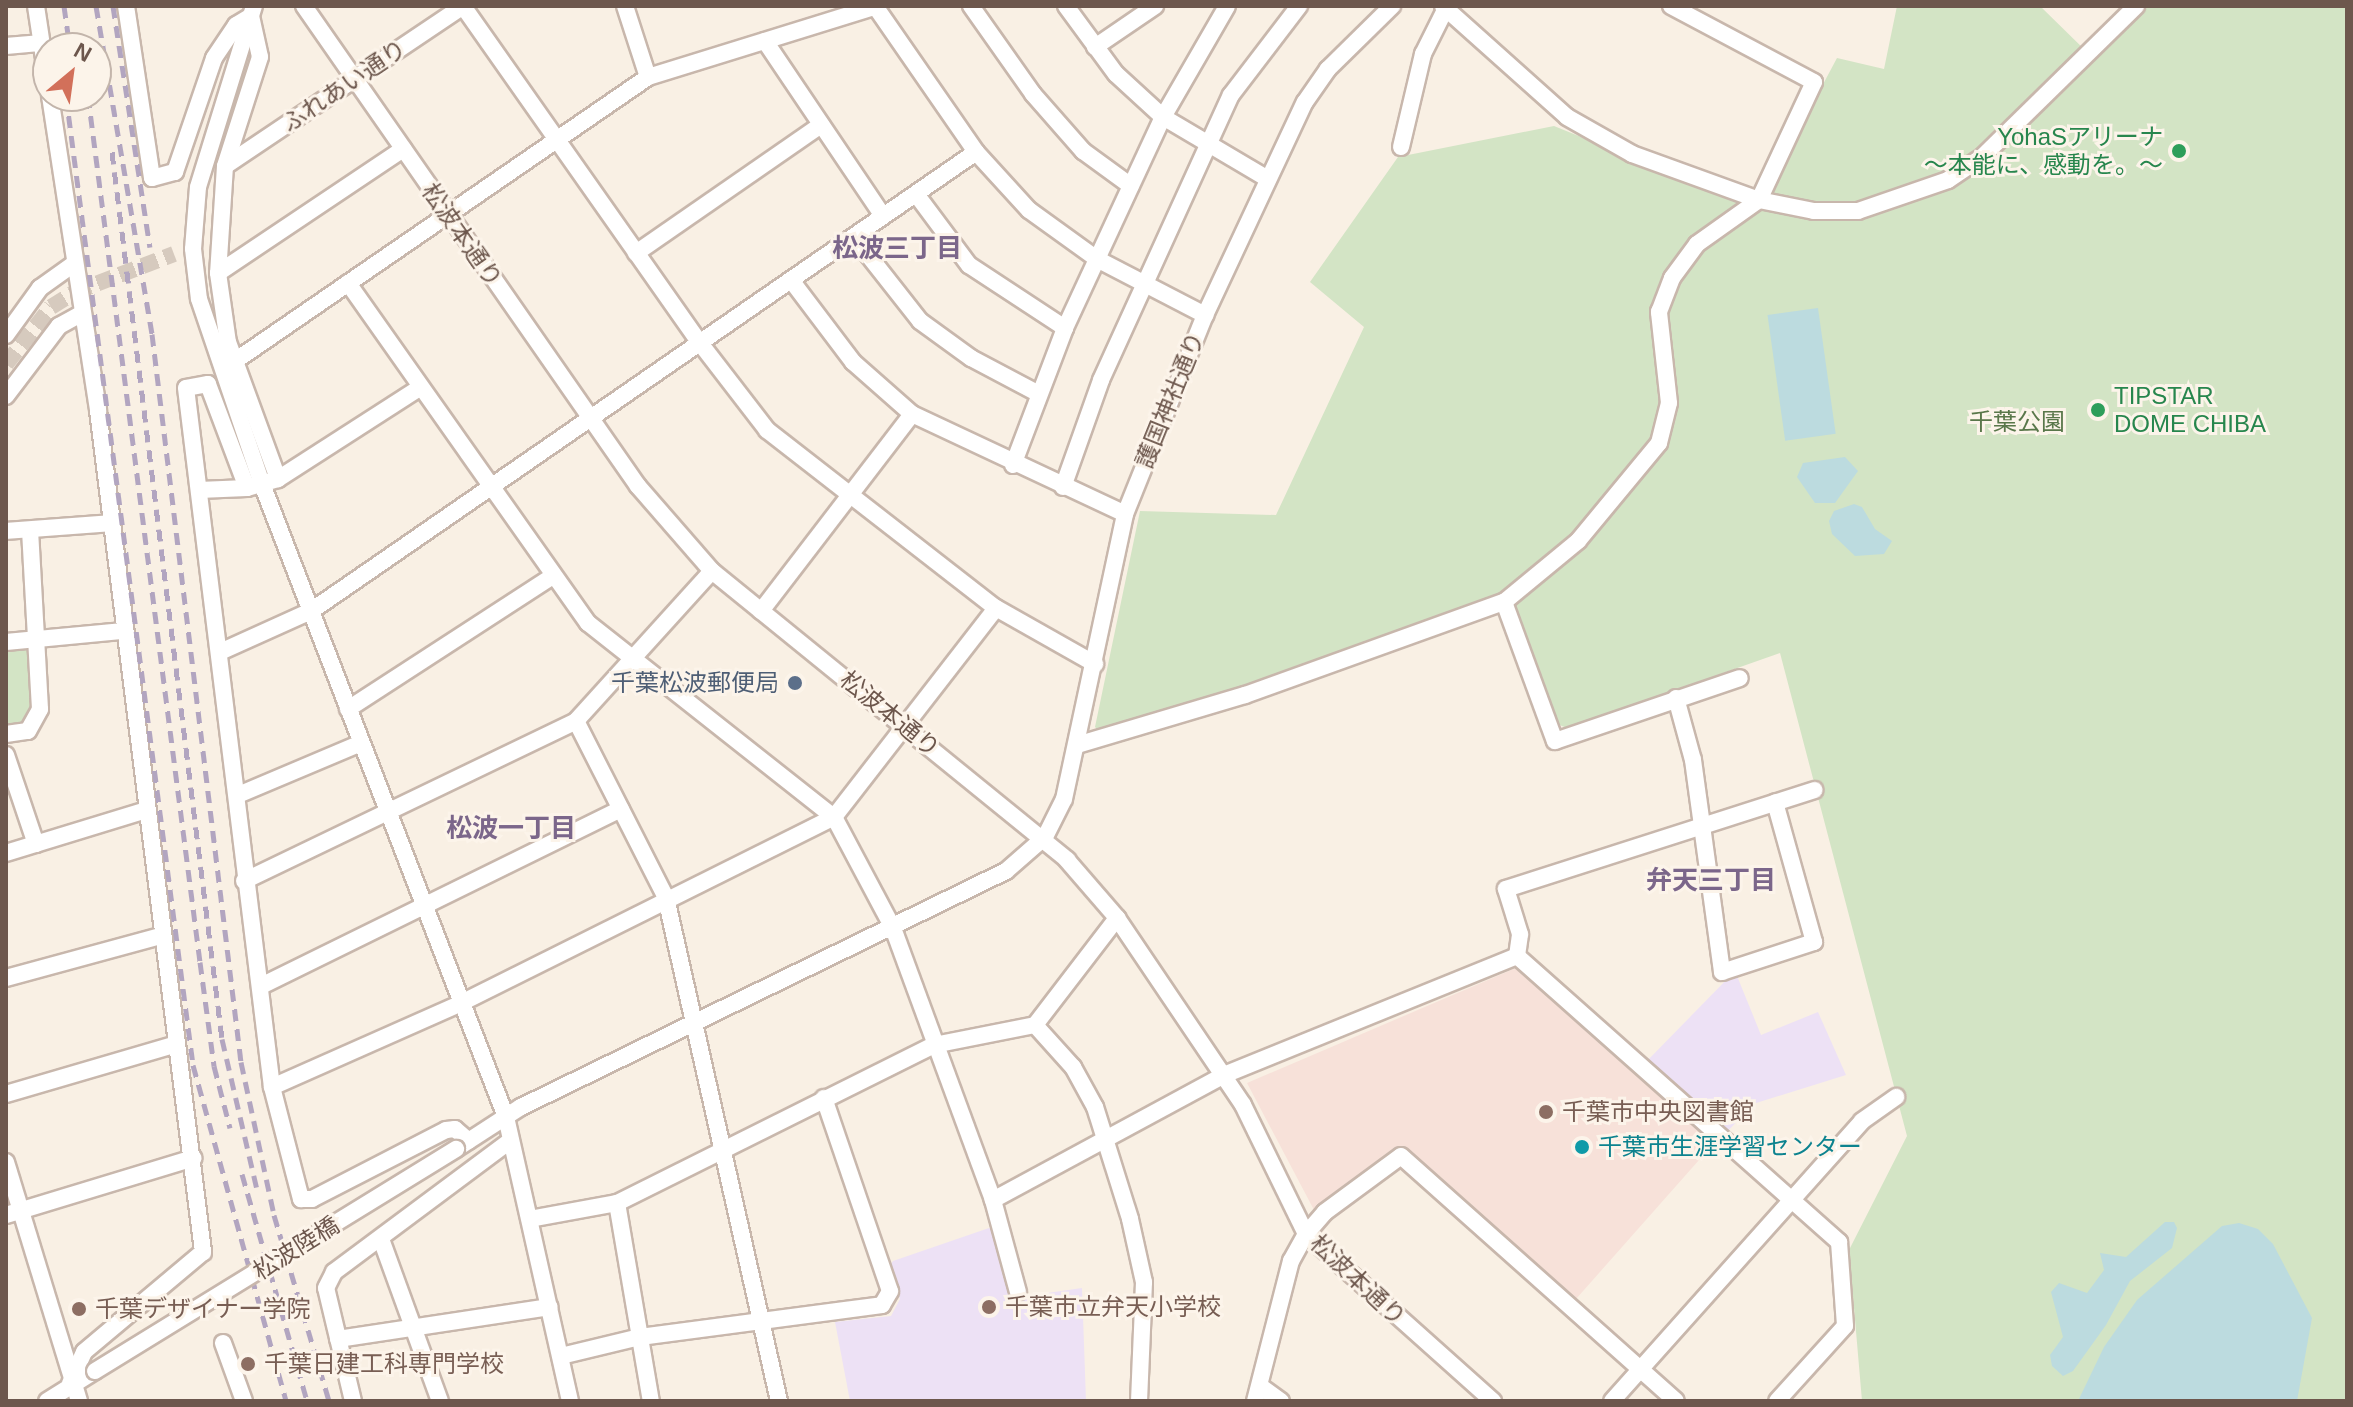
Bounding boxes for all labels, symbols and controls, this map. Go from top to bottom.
north arrow [32,32,112,112]
street label: ふれあい通り [276,34,412,138]
text: N [70,38,96,67]
place label: YohaSアリーナ ～本能に、感動を。～ [1924,123,2163,179]
marker: YohaSアリーナ ～本能に、感動を。～ [2170,142,2188,160]
street label: 松波本通り [416,178,508,292]
district label: 松波三丁目 [832,233,962,265]
street label: 護国神社通り [1130,328,1210,472]
place label: TIPSTAR DOME CHIBA [2114,382,2266,438]
marker: TIPSTAR DOME CHIBA [2089,401,2107,419]
park label: 千葉公園 [1969,408,2065,436]
street label: 松波本通り [834,665,946,763]
place label: 千葉松波郵便局 [611,669,779,697]
marker: 千葉松波郵便局 [786,674,804,692]
district label: 松波一丁目 [446,813,576,845]
district label: 弁天三丁目 [1646,865,1776,897]
place label: 千葉市中央図書館 [1562,1098,1754,1126]
marker: 千葉市中央図書館 [1537,1103,1555,1121]
place label: 千葉市生涯学習センター [1598,1133,1862,1161]
marker: 千葉市生涯学習センター [1573,1138,1591,1156]
street label: 松波陸橋 [248,1210,344,1286]
street label: 松波本通り [1304,1229,1412,1331]
place label: 千葉市立弁天小学校 [1005,1293,1221,1321]
place label: 千葉デザイナー学院 [95,1295,311,1323]
marker: 千葉市立弁天小学校 [980,1298,998,1316]
marker: 千葉デザイナー学院 [70,1300,88,1318]
place label: 千葉日建工科専門学校 [264,1350,504,1378]
marker: 千葉日建工科専門学校 [239,1355,257,1373]

